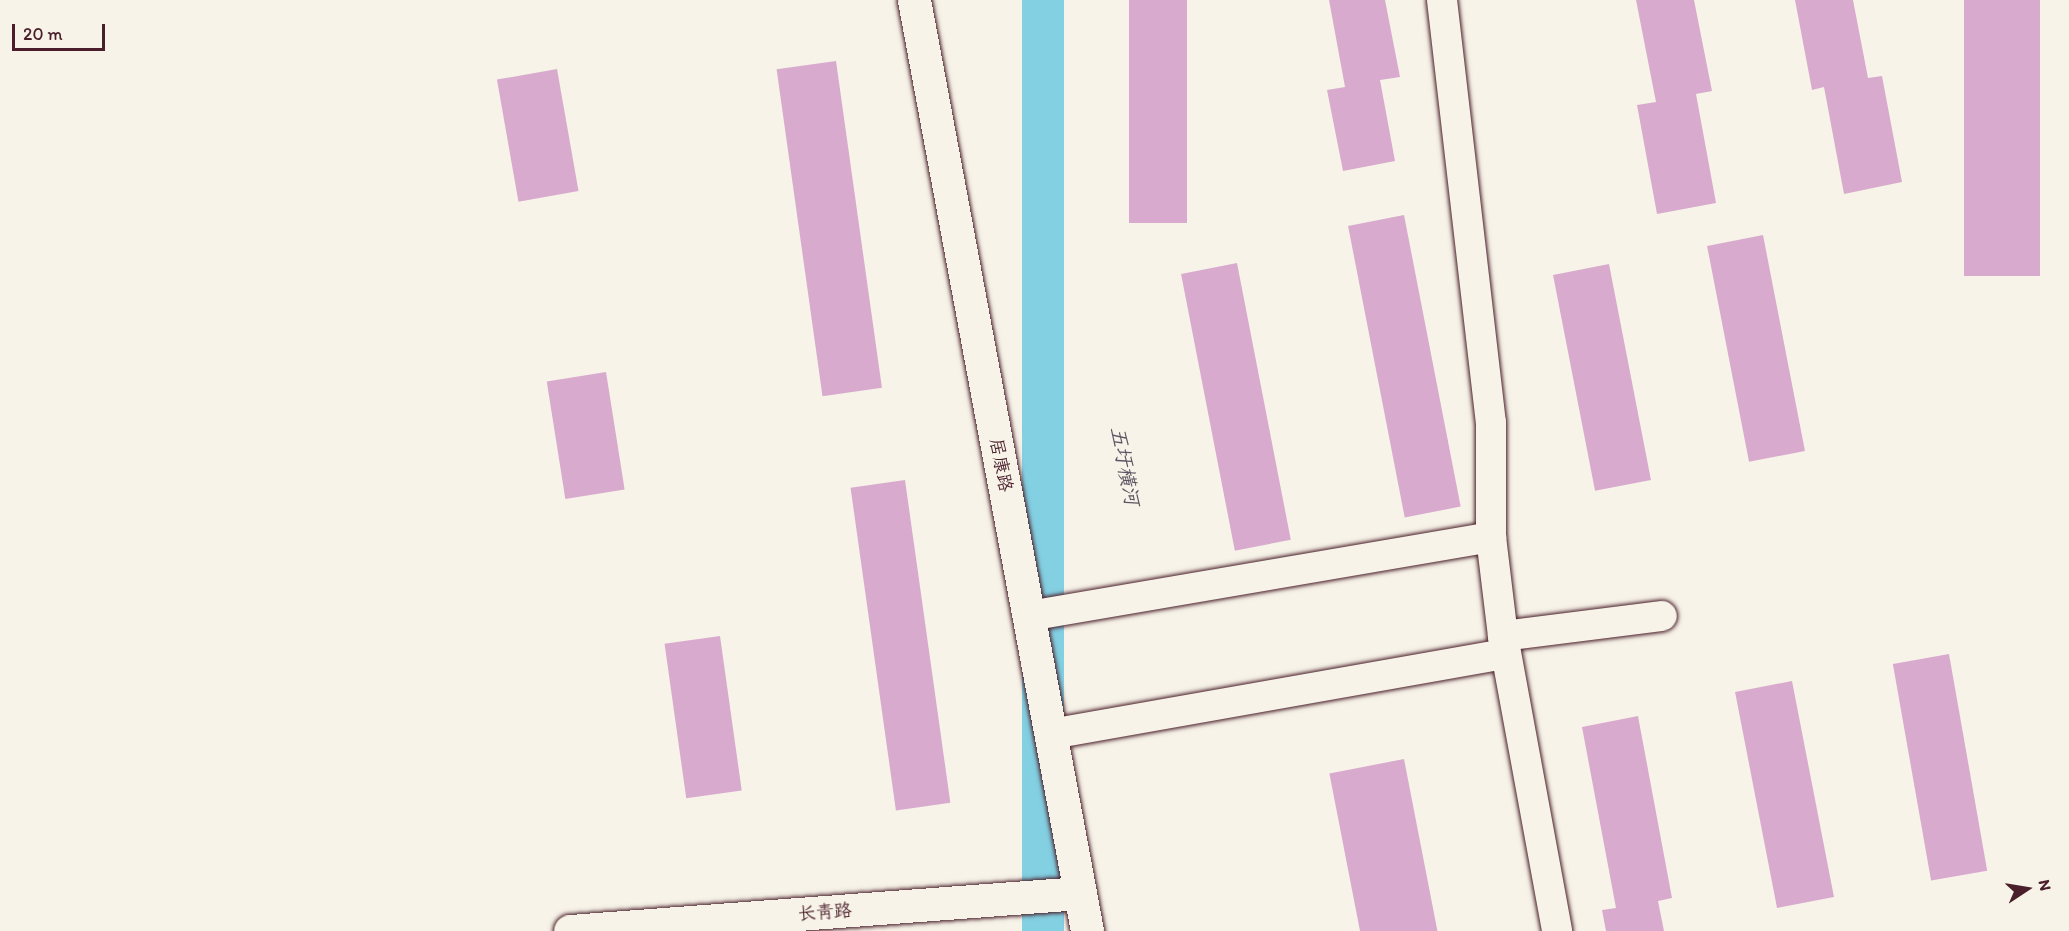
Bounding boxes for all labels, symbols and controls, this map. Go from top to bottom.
scale bar [15,12,108,50]
text: 20 m [23,23,63,45]
water label: 五圩横河 [1106,424,1144,508]
street label: 居康路 [985,436,1017,494]
north arrow [1997,859,2057,919]
text: N [2035,878,2056,892]
street label: 长青路 [797,899,853,925]

